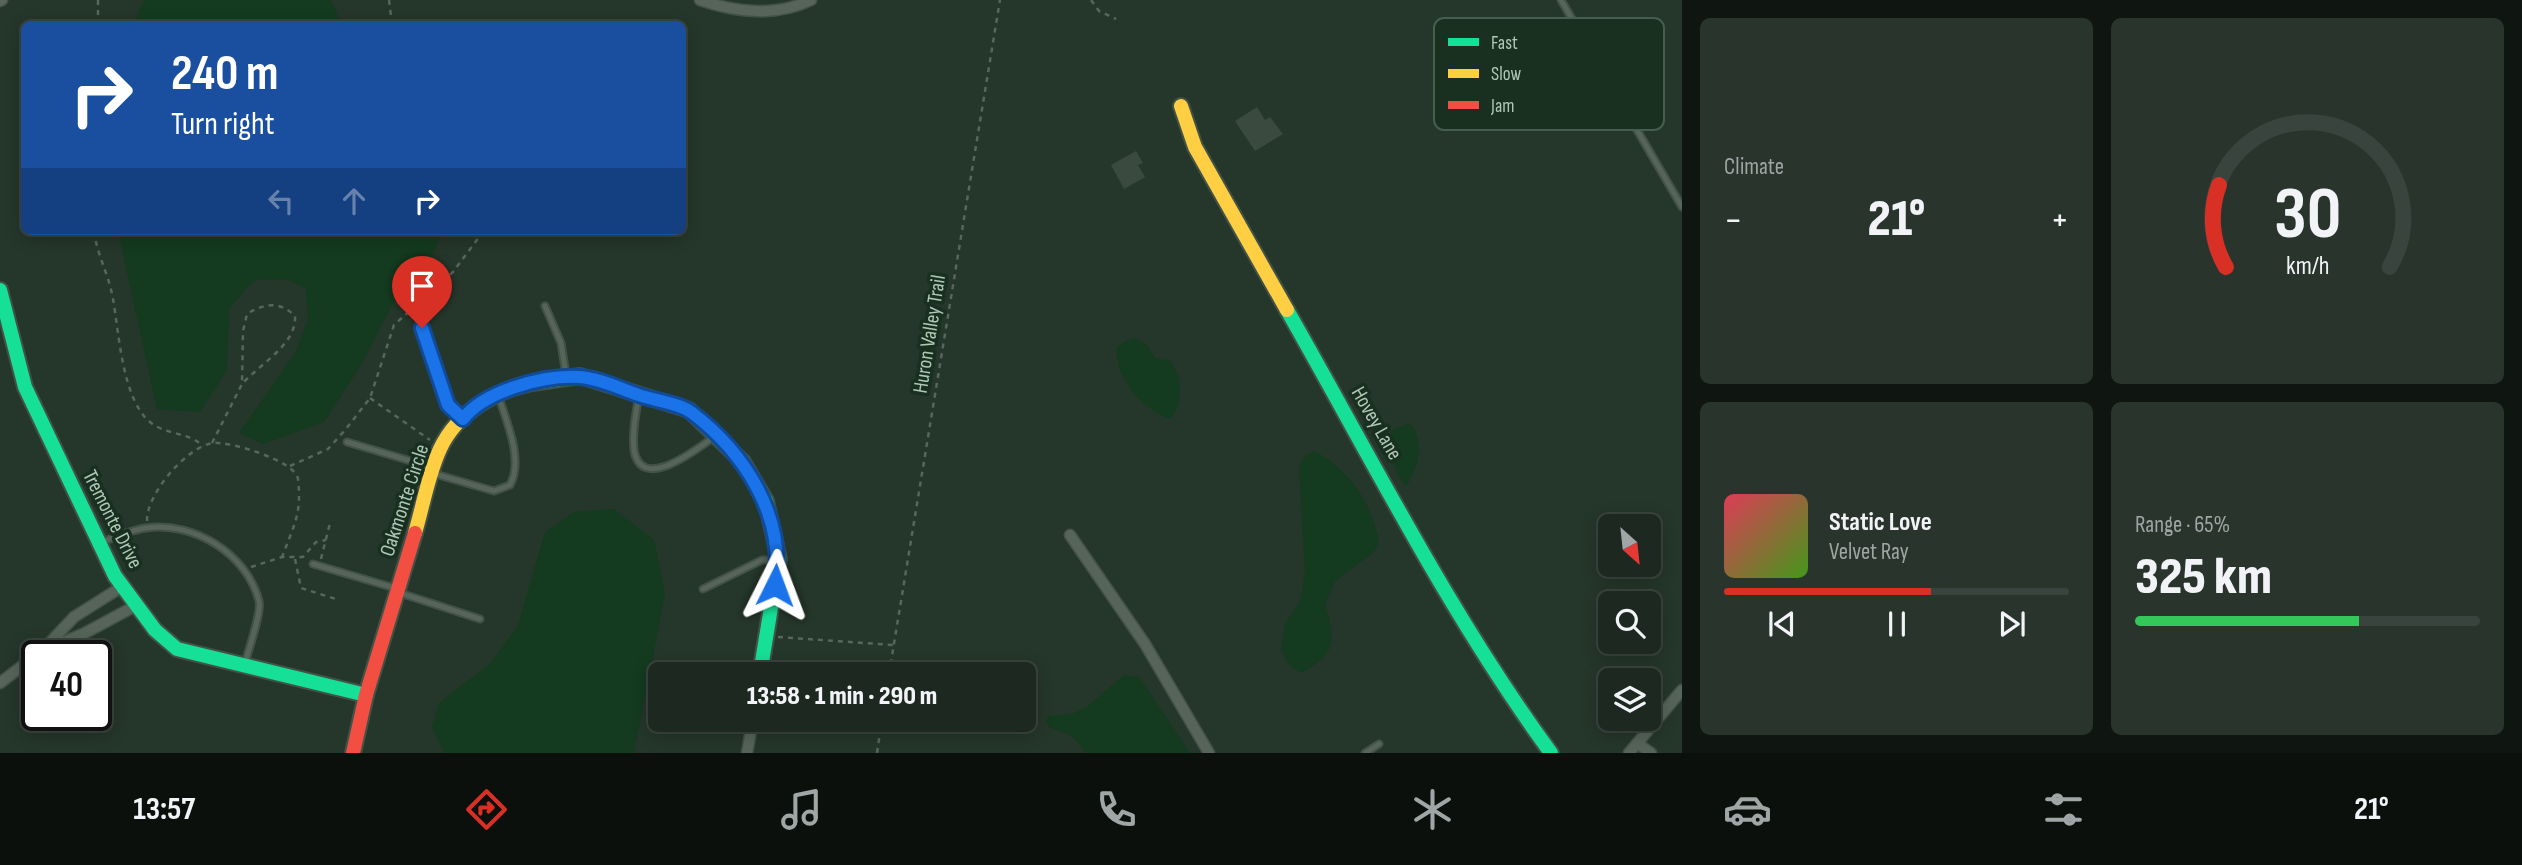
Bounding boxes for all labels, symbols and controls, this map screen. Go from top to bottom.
legend [1434,18,1664,130]
text: Fast [1491,32,1518,55]
text: 240 m [171,45,279,104]
icon: right [56,49,147,140]
text: Slow [1491,63,1521,86]
text: Jam [1490,95,1514,118]
text: Turn right [171,105,275,144]
text: Climate [1724,153,1784,181]
text: 30 [2274,171,2341,259]
icon: left [262,182,300,220]
icon: ahead [335,182,373,220]
icon: right [408,182,446,220]
text: 21° [1868,188,1926,251]
text: − [1724,198,1743,243]
text: + [2050,198,2069,243]
text: km/h [2286,251,2329,282]
pin [392,256,452,328]
icon: arrive [403,267,441,305]
street label: Huron Valley Trail [908,273,951,395]
street label: Hovey Lane [1346,382,1407,464]
street label: Oakmonte Circle [375,441,434,559]
street label: Tremonte Drive [77,466,148,573]
text: Static Love [1829,507,1932,538]
text: Range · 65% [2135,511,2230,539]
north arrow [1598,514,1661,578]
map controls [1598,514,1661,731]
text: Velvet Ray [1829,538,1909,566]
text: 325 km [2135,546,2272,609]
position arrow [738,548,812,622]
button: search [1598,591,1661,654]
icon: previous [1763,605,1801,643]
icon: pause [1878,605,1916,643]
icon: next [1993,605,2031,643]
speed limit sign: 40 [21,640,112,731]
button: layers [1598,668,1661,731]
text: 13:58 · 1 min · 290 m [747,681,937,712]
icon: directions [462,785,511,834]
icon: music [777,785,826,834]
icon: phone [1092,785,1141,834]
icon: climate [1408,785,1457,834]
icon: car [1723,785,1772,834]
icon: filters [2039,785,2088,834]
text: 13:57 [133,790,195,829]
text: 21° [2354,790,2389,829]

